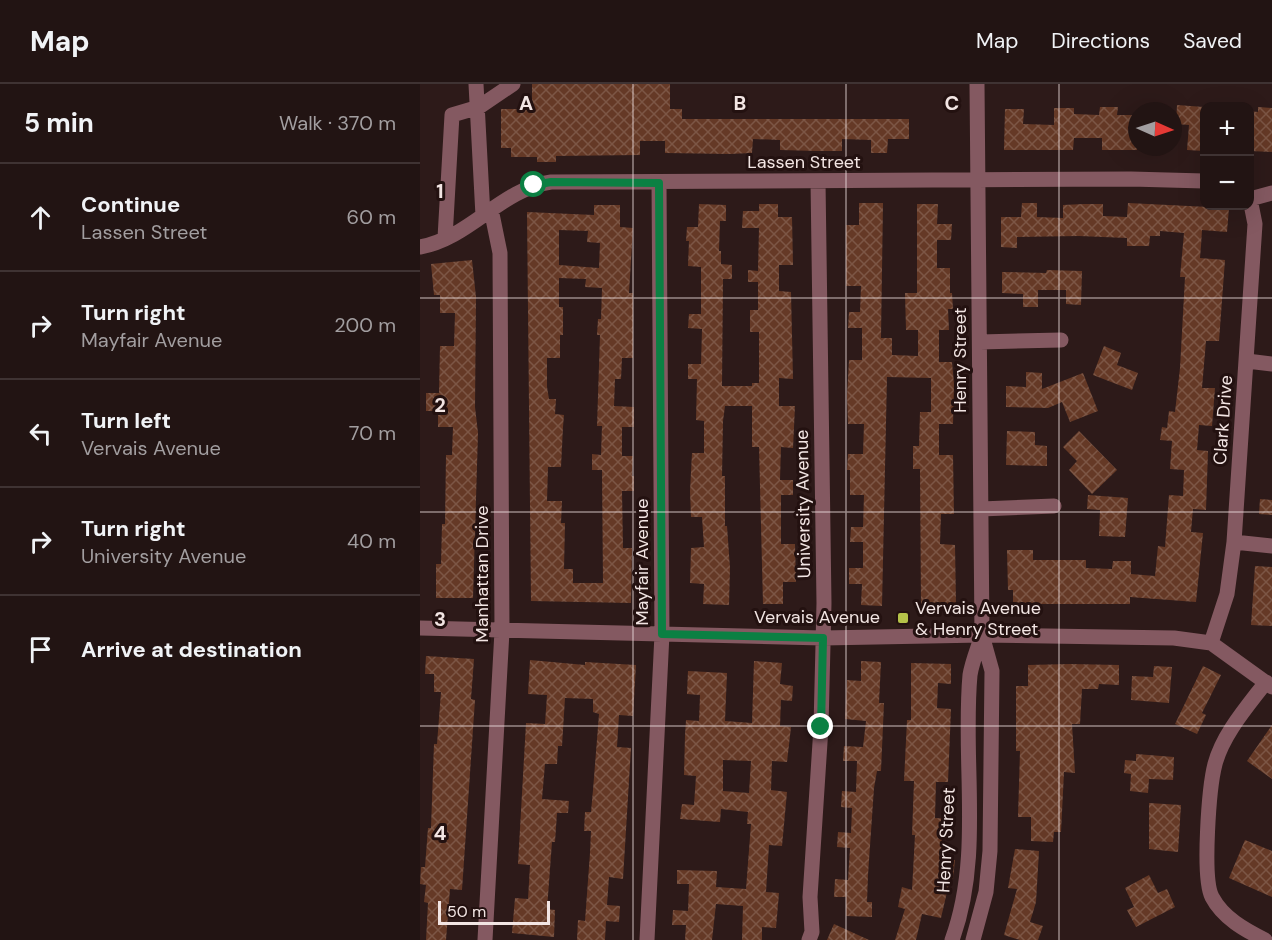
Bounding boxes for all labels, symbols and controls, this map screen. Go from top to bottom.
text: Map [30,23,90,60]
text: Map [976,27,1018,55]
text: Directions [1051,27,1150,55]
text: Saved [1183,27,1242,55]
text: A [519,90,533,116]
text: B [734,90,746,116]
text: C [945,90,959,116]
north arrow [1128,102,1182,156]
map controls [1200,102,1254,210]
button: + [1200,102,1254,156]
text: 5 min [24,106,94,140]
text: Walk · 370 m [279,110,396,136]
street label: Lassen Street [747,150,861,174]
button: − [1200,156,1254,210]
route start [520,171,546,197]
text: 1 [436,178,444,204]
text: Continue [81,190,180,219]
icon: ahead [24,201,57,234]
text: 60 m [347,204,396,230]
text: Lassen Street [81,219,207,245]
text: Turn right [81,298,186,327]
street label: Henry Street [948,307,972,413]
icon: right [24,309,57,342]
text: 200 m [334,312,396,338]
text: Mayfair Avenue [81,327,222,353]
street label: Clark Drive [1208,374,1238,466]
text: 2 [434,392,446,418]
text: Turn left [81,406,171,435]
icon: left [24,417,57,450]
text: 70 m [349,420,396,446]
street label: University Avenue [790,429,816,579]
text: Vervais Avenue [81,435,221,461]
street label: Mayfair Avenue [630,498,654,626]
street label: Manhattan Drive [470,506,494,642]
text: Turn right [81,514,186,543]
icon: right [24,525,57,558]
text: 40 m [347,528,396,554]
text: University Avenue [81,543,246,569]
place label: Vervais Avenue & Henry Street [915,596,1041,641]
street label: Vervais Avenue [754,605,880,629]
text: 3 [434,606,446,632]
marker: Vervais Avenue & Henry Street [896,611,910,625]
icon: arrive [24,633,57,666]
text: Arrive at destination [81,635,302,664]
route end [807,713,833,739]
street label: Henry Street [931,787,961,893]
text: 4 [434,820,447,846]
scale bar [438,898,550,926]
text: 50 m [447,901,486,922]

